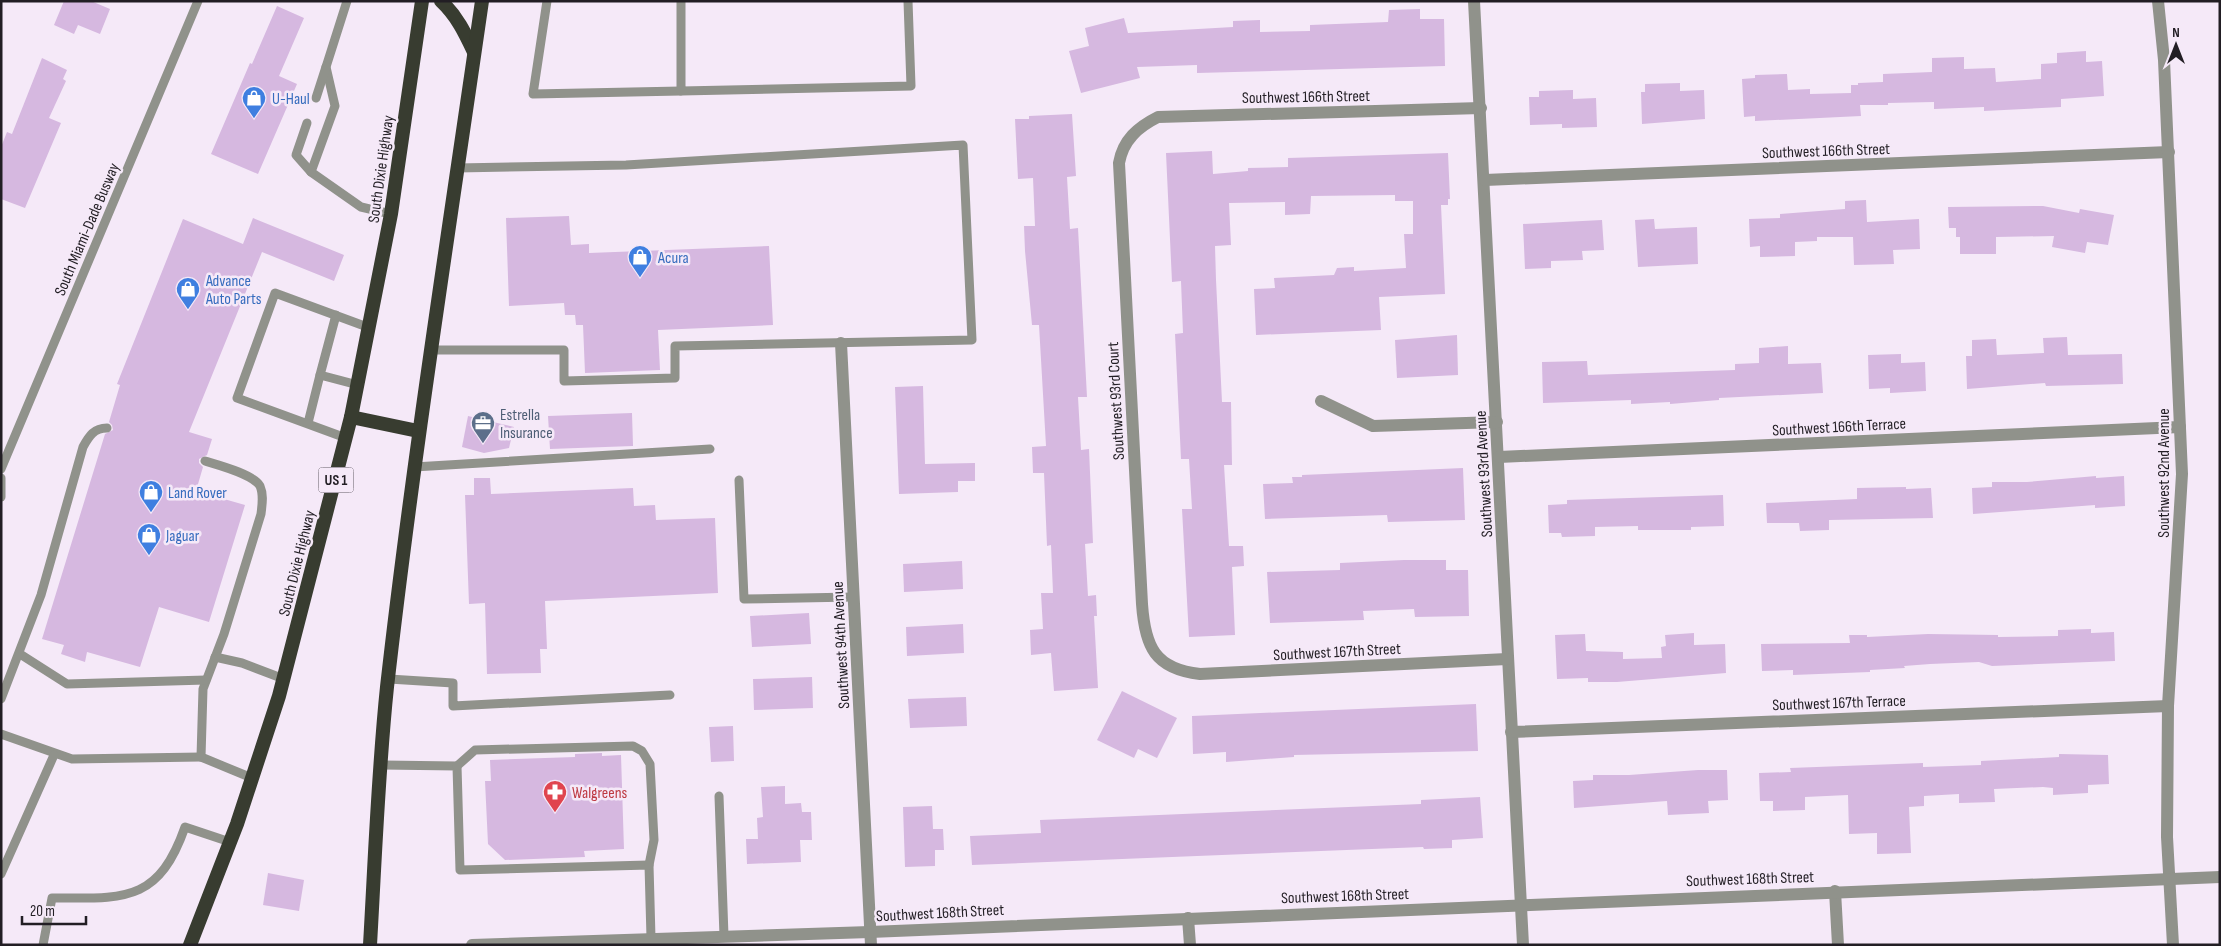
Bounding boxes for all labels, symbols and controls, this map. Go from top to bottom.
north arrow [2151,20,2201,70]
text: N [2172,24,2180,41]
shop icon: U-Haul [241,85,267,119]
street label: Southwest 166th Street [1242,87,1370,108]
place label: U-Haul [272,90,310,109]
street label: South Dixie Highway [365,114,398,224]
street label: Southwest 166th Street [1762,140,1890,163]
street label: South Miami-Dade Busway [51,160,124,299]
shop icon: Acura [627,244,653,278]
place label: Acura [657,249,689,268]
place label: Advance Auto Parts [205,272,262,309]
shop icon: Advance Auto Parts [175,276,201,310]
street label: Southwest 93rd Court [1104,341,1129,461]
place label: Estrella Insurance [500,406,553,443]
street label: Southwest 92nd Avenue [2155,408,2174,538]
office icon: Estrella Insurance [470,410,496,444]
street label: Southwest 93rd Avenue [1472,410,1497,538]
street label: Southwest 166th Terrace [1772,415,1907,440]
road number: US 1 [318,468,354,492]
shop icon: Land Rover [138,479,164,513]
place label: Land Rover [168,484,227,503]
street label: South Dixie Highway [275,508,320,618]
shop icon: Jaguar [136,522,162,556]
place label: Jaguar [165,527,200,546]
street label: Southwest 94th Avenue [829,581,854,709]
street label: Southwest 167th Street [1273,640,1401,665]
street label: Southwest 167th Terrace [1772,692,1906,715]
pharmacy icon: Walgreens [542,779,568,813]
place label: Walgreens [572,784,628,803]
street label: Southwest 168th Street [1686,868,1814,891]
street label: Southwest 168th Street [1281,885,1409,908]
scale bar [22,894,86,926]
street label: Southwest 168th Street [876,901,1005,926]
text: 20 m [30,902,55,921]

